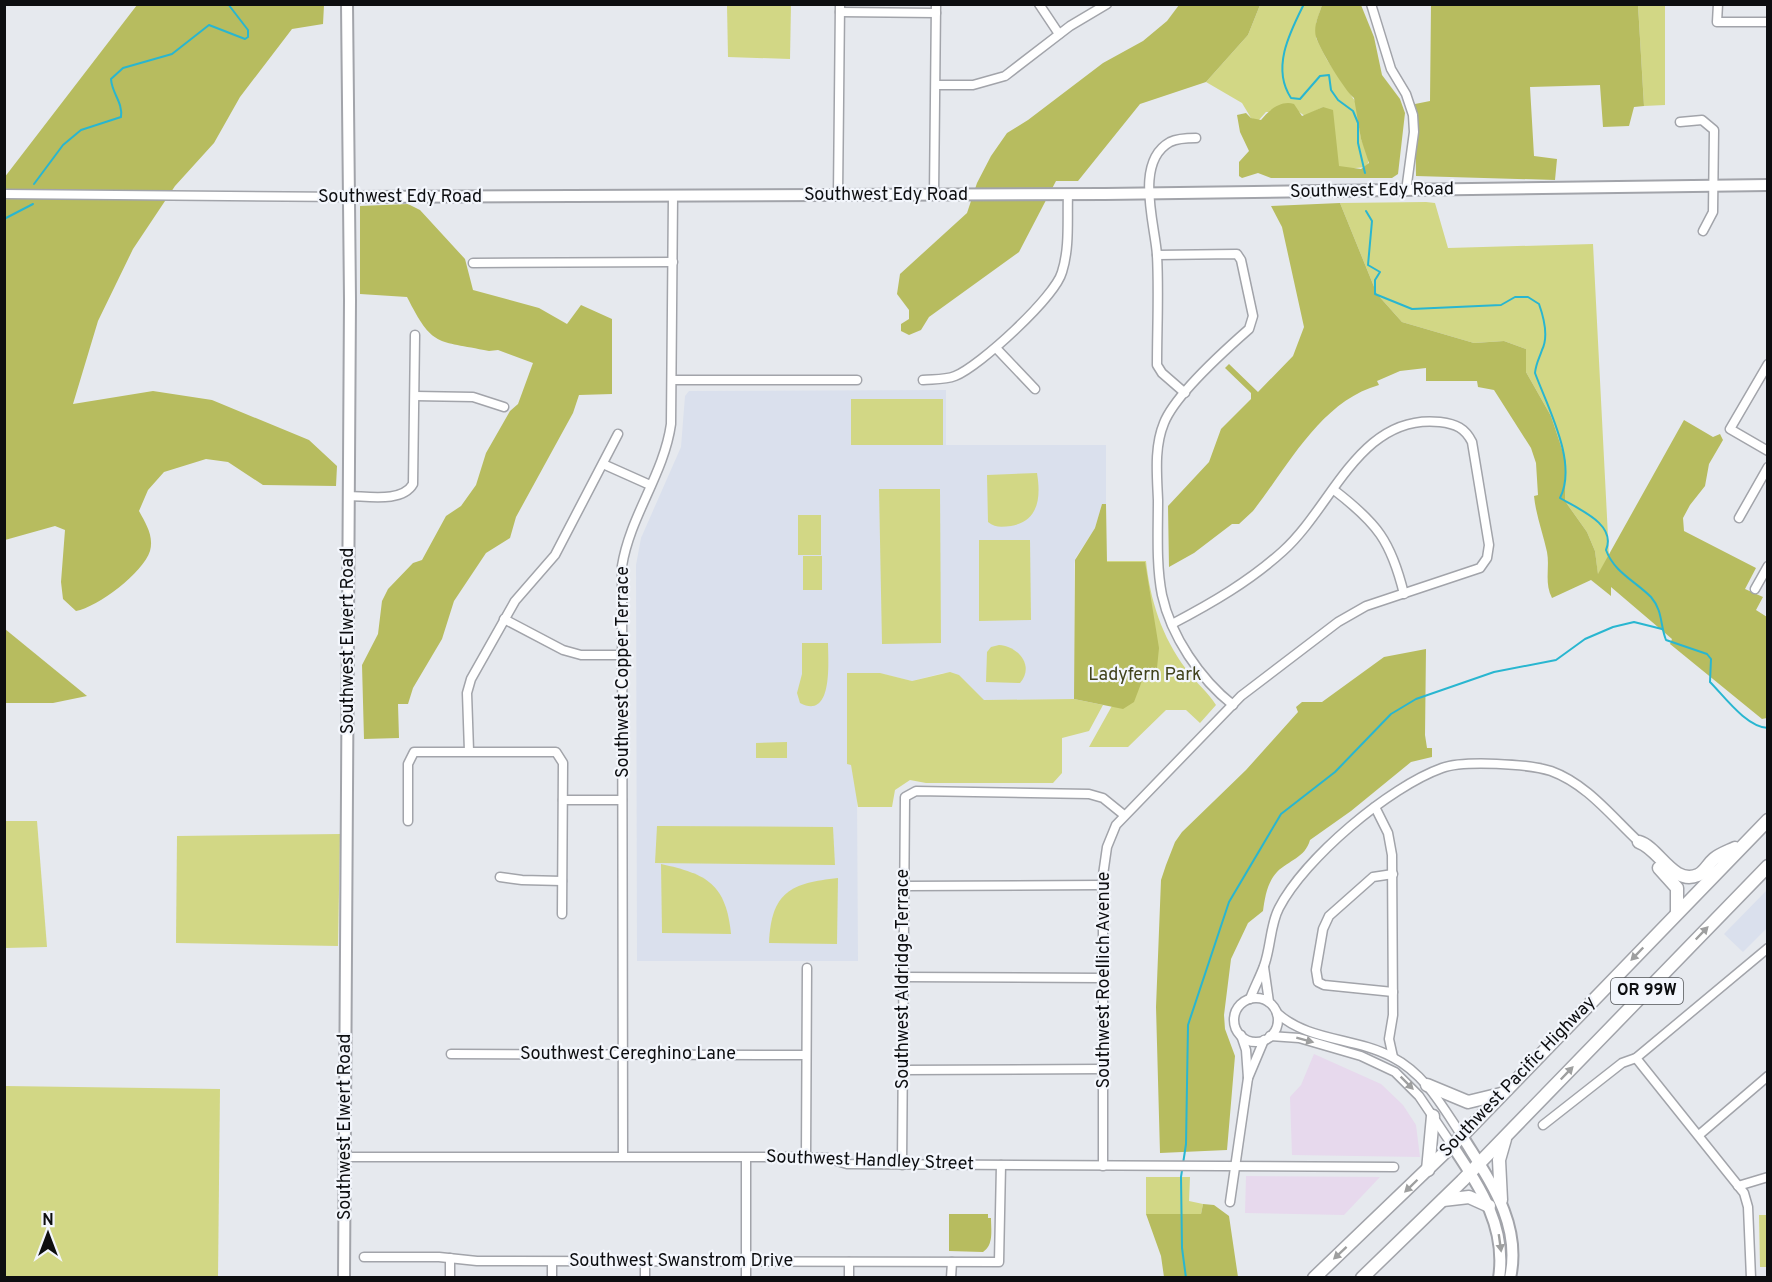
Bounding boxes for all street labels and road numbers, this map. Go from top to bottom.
street label: Southwest Edy Road [1290,178,1454,204]
street label: Southwest Edy Road [804,184,968,207]
street label: Southwest Edy Road [318,186,482,209]
street label: Southwest Elwert Road [337,548,360,734]
street label: Southwest Copper Terrace [612,566,635,778]
street label: Southwest Aldridge Terrace [892,869,915,1089]
street label: Southwest Roellich Avenue [1093,872,1116,1088]
road number: OR 99W [1611,978,1683,1004]
street label: Southwest Pacific Highway [1435,991,1601,1163]
street label: Southwest Elwert Road [334,1034,357,1220]
street label: Southwest Cereghino Lane [520,1043,736,1066]
street label: Southwest Handley Street [766,1146,974,1176]
street label: Southwest Swanstrom Drive [569,1250,793,1273]

